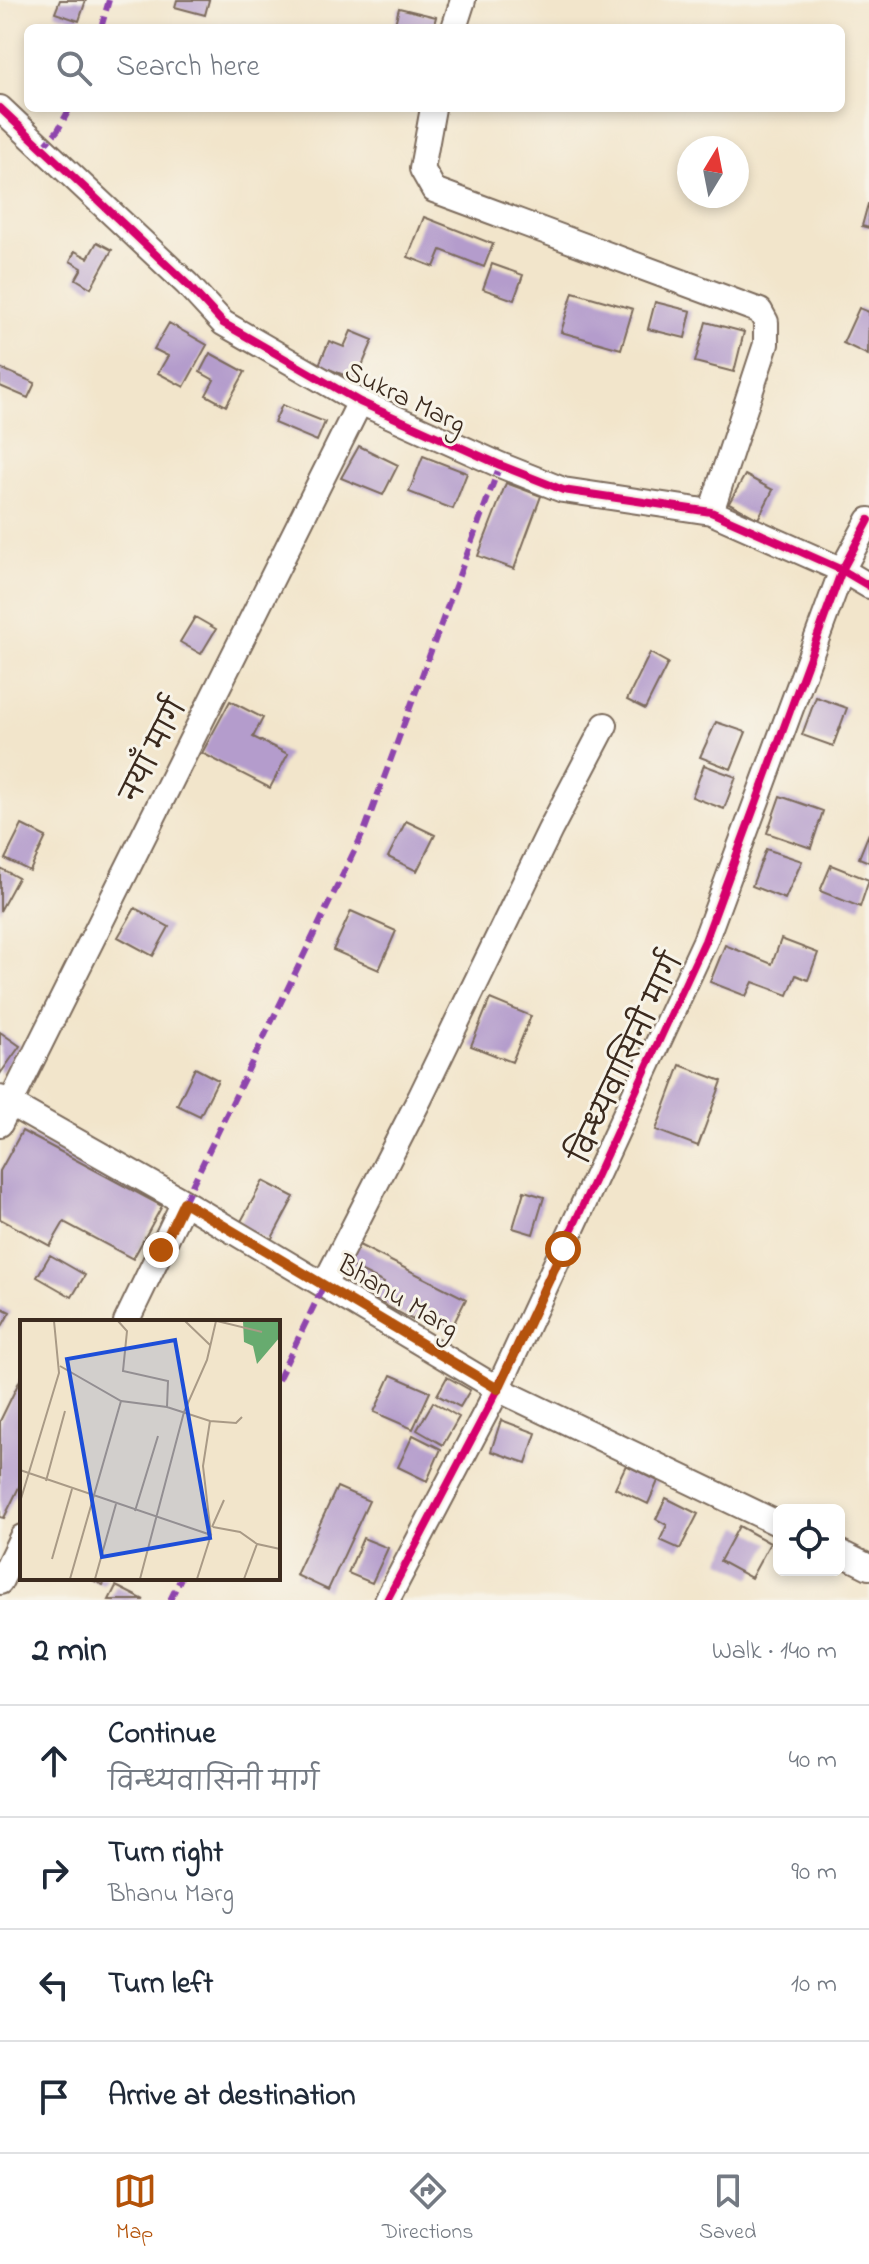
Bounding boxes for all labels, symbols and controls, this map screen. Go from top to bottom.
search box [24,24,845,112]
icon: search [52,46,96,90]
text: Search here [116,46,260,90]
north arrow [677,136,749,208]
street label: Sukra Marg [337,352,472,446]
street label: नयाँ मार्ग [107,689,200,812]
street label: विन्ध्यवासिनी मार्ग [557,944,697,1173]
route start [545,1231,581,1267]
route end [143,1232,179,1268]
street label: Bhanu Marg [328,1245,466,1351]
inset map [20,1320,280,1580]
map controls [773,1504,845,1576]
button: locate [773,1504,845,1576]
text: 2 min [32,1627,107,1677]
text: Walk · 140 m [712,1633,837,1671]
text: Continue [108,1713,216,1757]
icon: ahead [32,1739,76,1783]
text: 40 m [788,1742,837,1780]
text: विन्ध्यवासिनी मार्ग [108,1765,319,1803]
text: Turn right [108,1832,223,1876]
icon: right [32,1851,76,1895]
text: 90 m [791,1854,837,1892]
text: Bhanu Marg [108,1876,234,1914]
icon: left [32,1963,76,2007]
text: Turn left [108,1963,213,2007]
text: 10 m [791,1966,837,2004]
icon: arrive [32,2075,76,2119]
text: Arrive at destination [108,2075,356,2119]
tab: Map [113,2169,157,2249]
tab: Directions [382,2169,474,2249]
tab: Saved [699,2169,756,2249]

